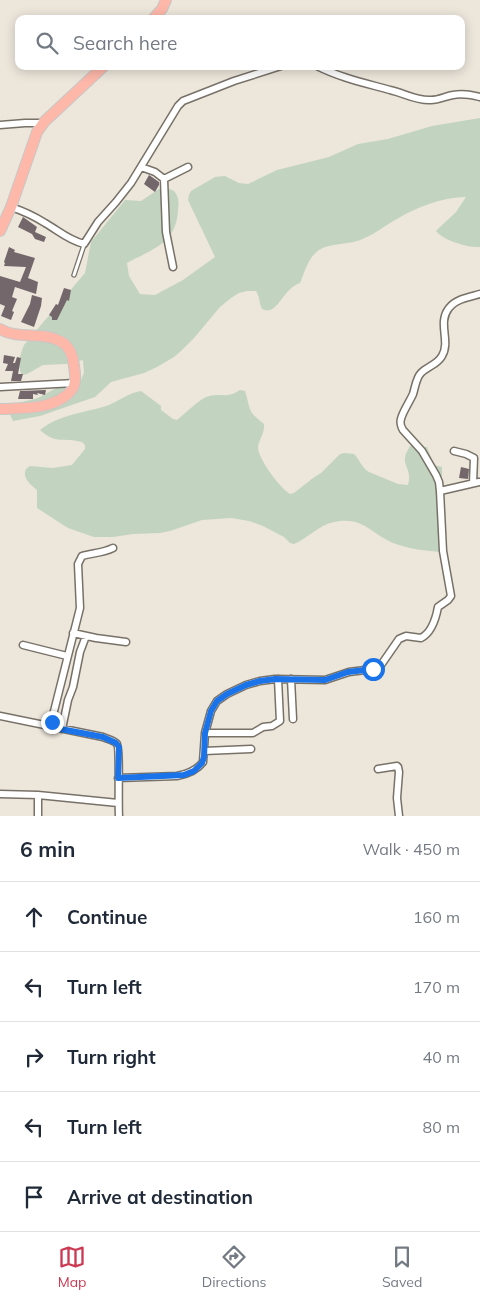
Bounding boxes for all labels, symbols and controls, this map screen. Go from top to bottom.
search box [15,15,465,70]
icon: search [33,29,61,57]
text: Search here [73,31,177,55]
route start [362,658,385,681]
route end [41,711,64,734]
text: 6 min [20,836,75,862]
text: Walk · 450 m [362,839,460,859]
icon: ahead [20,903,48,931]
text: Continue [67,905,147,929]
text: 160 m [413,907,460,927]
icon: left [20,973,48,1001]
text: Turn left [67,975,142,999]
text: 170 m [413,977,460,997]
icon: right [20,1043,48,1071]
text: Turn right [67,1045,156,1069]
text: 40 m [423,1047,460,1067]
icon: left [20,1113,48,1141]
text: Turn left [67,1115,142,1139]
text: 80 m [423,1117,460,1137]
icon: arrive [20,1183,48,1211]
text: Arrive at destination [67,1185,253,1209]
tab: Map [58,1243,86,1291]
tab: Directions [202,1243,267,1291]
tab: Saved [382,1243,422,1291]

